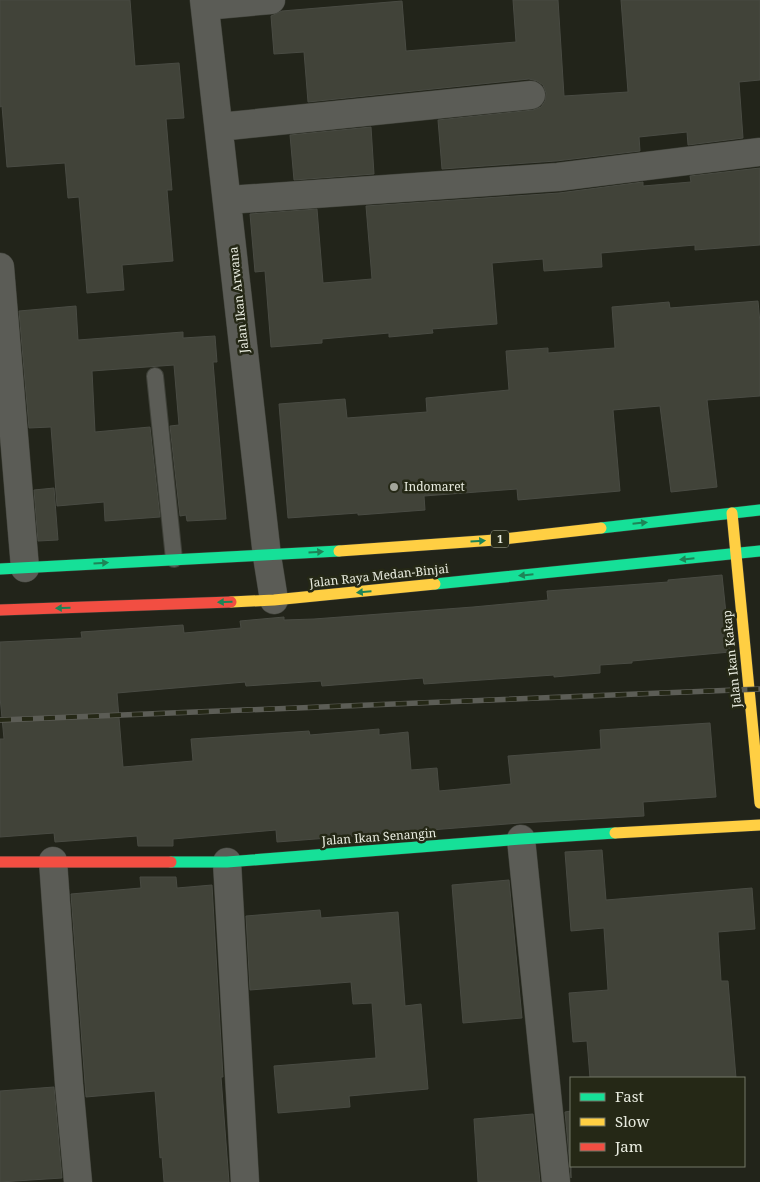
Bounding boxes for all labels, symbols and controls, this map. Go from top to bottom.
street label: Jalan Ikan Arwana [224,246,253,355]
place label: Indomaret [404,478,465,495]
marker: Indomaret [388,481,400,493]
one-way arrow [632,519,648,527]
road number: 1 [491,530,509,548]
one-way arrow [470,537,486,545]
one-way arrow [308,548,324,556]
one-way arrow [679,555,695,563]
one-way arrow [93,559,109,567]
street label: Jalan Raya Medan-Binjai [307,560,450,591]
one-way arrow [517,571,533,579]
one-way arrow [356,588,372,596]
one-way arrow [217,598,233,606]
one-way arrow [55,604,71,612]
street label: Jalan Ikan Kakap [718,610,745,710]
street label: Jalan Ikan Senangin [320,824,437,849]
legend [570,1077,745,1167]
text: Fast [615,1086,644,1106]
text: Slow [615,1111,649,1131]
text: Jam [614,1136,643,1156]

